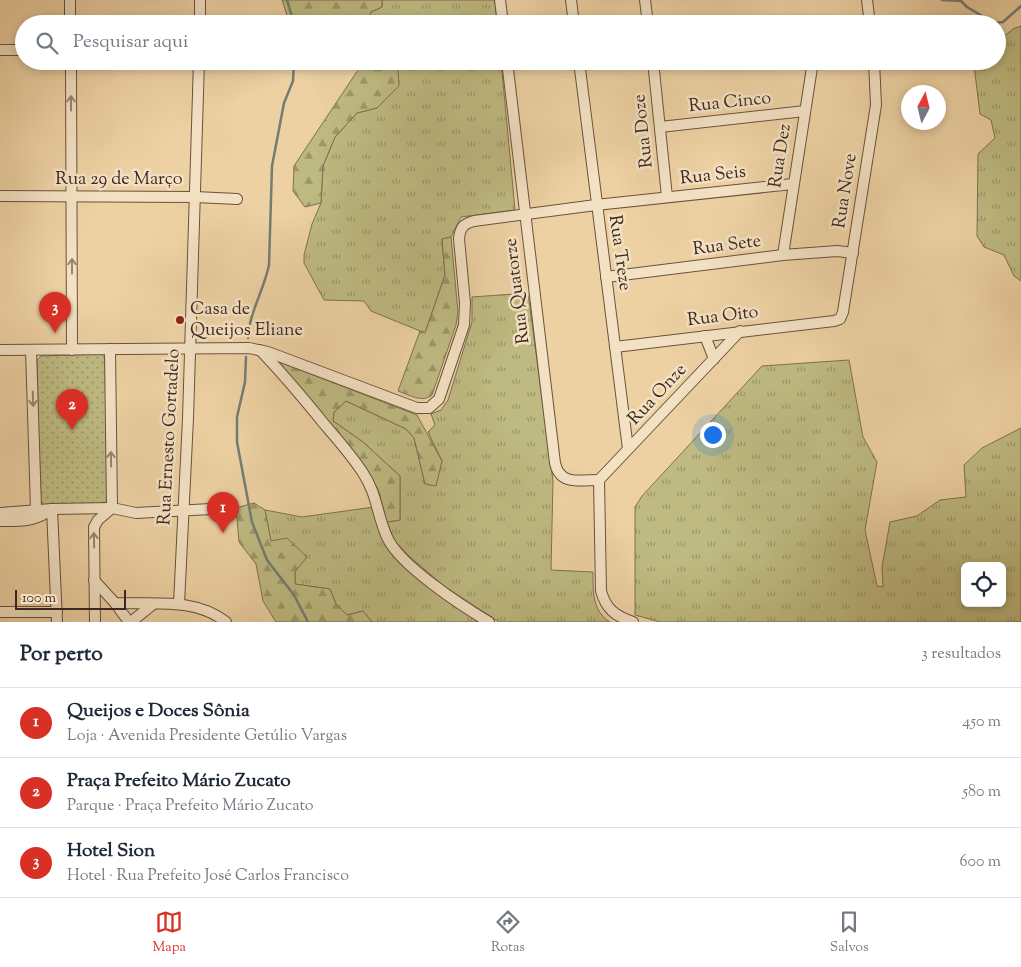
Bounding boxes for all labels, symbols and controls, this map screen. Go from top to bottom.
search box [15,15,1006,70]
icon: search [33,29,61,57]
text: Pesquisar aqui [73,29,188,56]
north arrow [901,85,946,130]
street label: Rua Cinco [688,86,773,120]
street label: Rua Doze [627,93,661,169]
one-way arrow [66,96,76,112]
street label: Rua Dez [763,122,799,190]
street label: Rua Nove [827,152,865,230]
street label: Rua Seis [679,160,747,192]
street label: Rua 29 de Março [55,167,183,193]
street label: Rua Treze [601,213,637,293]
street label: Rua Sete [691,229,763,263]
street label: Rua Quatorze [499,237,537,345]
one-way arrow [67,258,77,274]
pin: 3 [39,292,71,333]
place label: Casa de Queijos Eliane [190,297,303,344]
street label: Rua Oito [686,300,760,334]
marker: Casa de Queijos Eliane [174,314,186,326]
street label: Rua Ernesto Gortadelo [152,348,188,526]
street label: Rua Onze [623,358,693,432]
pin: 2 [56,389,88,430]
one-way arrow [28,390,37,406]
your location [700,422,726,448]
one-way arrow [106,451,116,468]
pin: 1 [207,492,239,533]
one-way arrow [89,532,98,548]
map controls [961,562,1006,607]
button: locate [961,562,1006,607]
scale bar [15,587,126,610]
text: 100 m [22,589,56,609]
text: Por perto [20,640,103,670]
text: 3 resultados [921,643,1001,666]
text: Queijos e Doces Sônia [67,698,250,725]
text: 1 [33,711,39,734]
text: 450 m [962,711,1001,734]
text: Loja · Avenida Presidente Getúlio Vargas [67,725,347,748]
text: Praça Prefeito Mário Zucato [67,768,291,795]
text: 2 [32,781,40,804]
text: 580 m [962,781,1001,804]
text: Parque · Praça Prefeito Mário Zucato [67,795,314,818]
text: Hotel Sion [67,838,155,865]
text: 3 [33,851,39,874]
text: 600 m [959,851,1001,874]
text: Hotel · Rua Prefeito José Carlos Francisco [67,865,349,888]
tab: Mapa [152,908,186,958]
tab: Rotas [491,908,525,958]
tab: Salvos [830,908,868,958]

